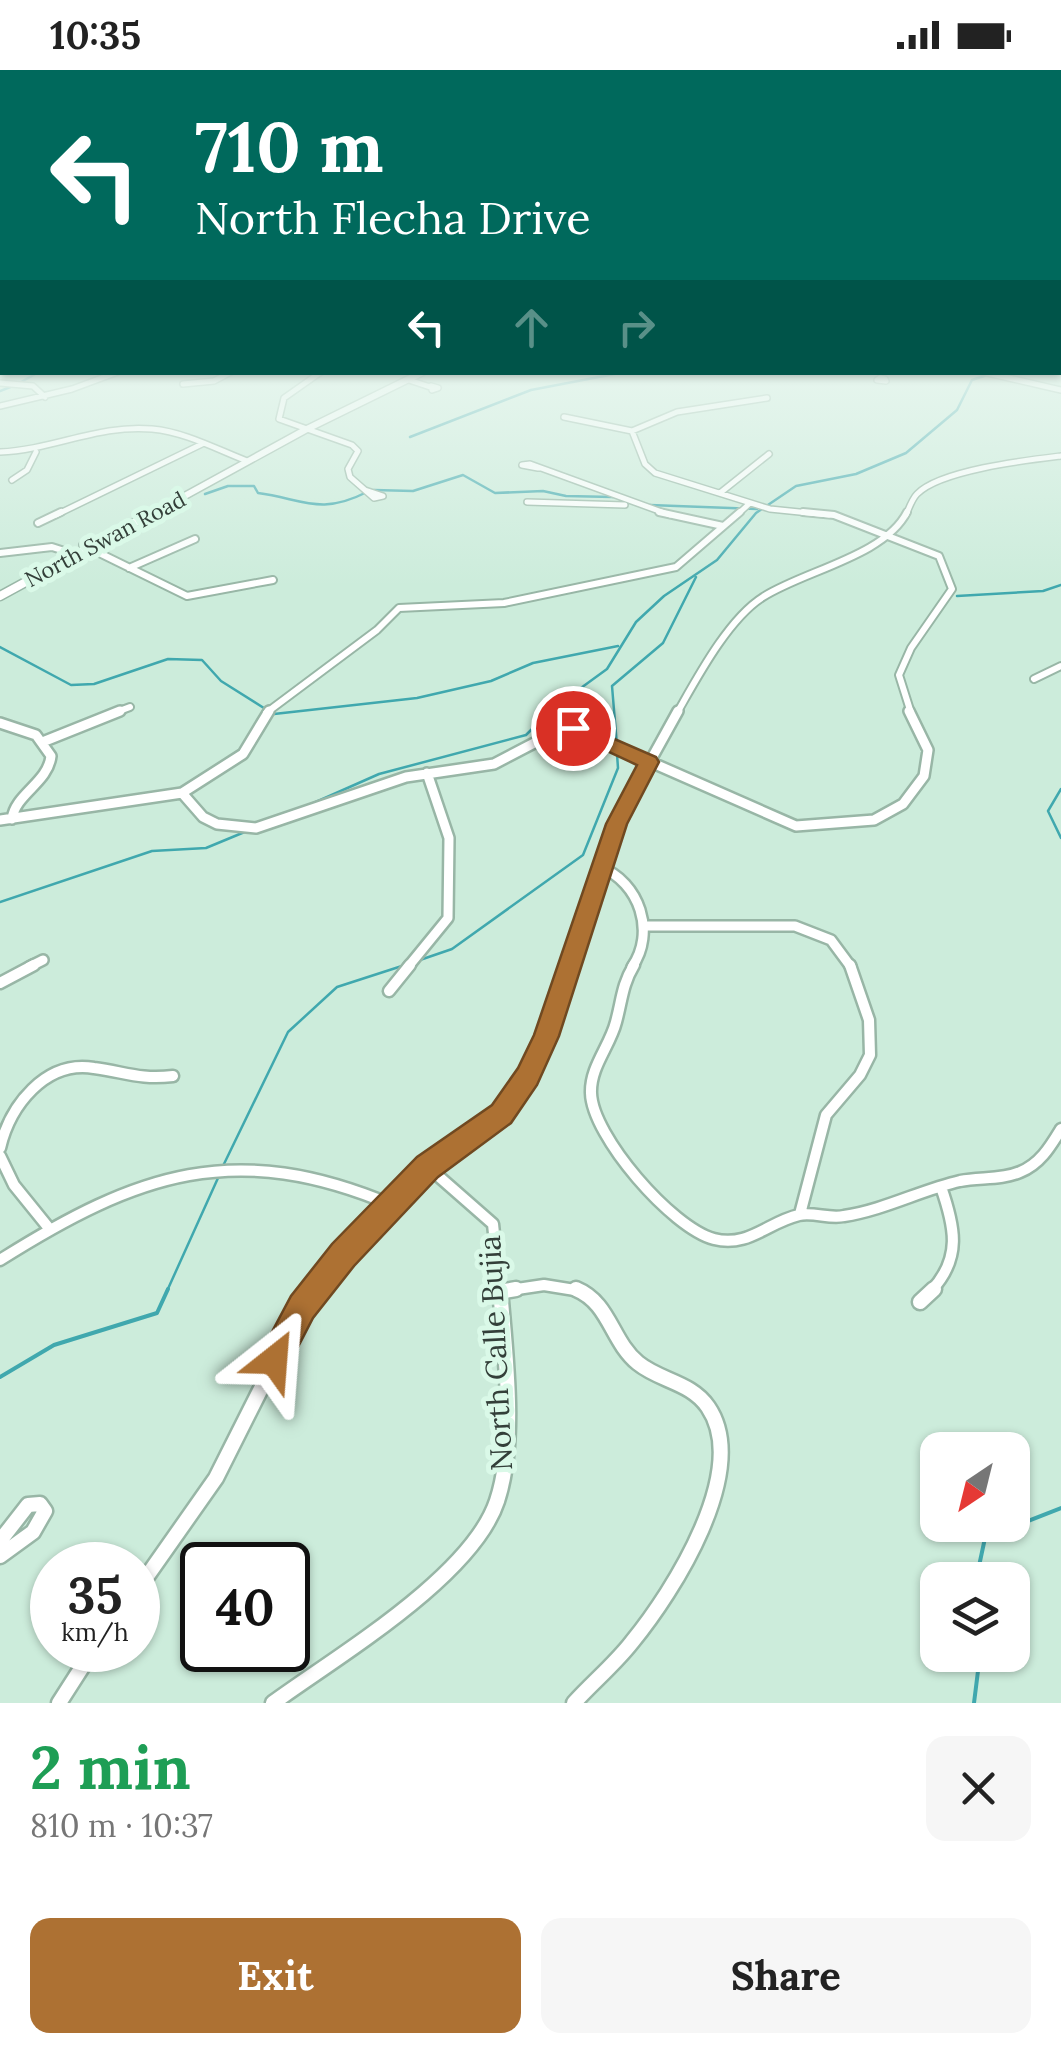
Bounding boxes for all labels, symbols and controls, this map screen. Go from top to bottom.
text: 10:35 [50,11,141,59]
text: 710 m [195,102,384,191]
icon: left [30,110,160,240]
text: North Flecha Drive [195,189,591,246]
icon: left [399,300,454,355]
icon: ahead [504,300,559,355]
icon: right [609,300,664,355]
street label: North Swan Road [20,485,190,593]
pin [531,686,616,771]
icon: arrive [546,701,601,756]
street label: North Calle Bujia [470,1234,521,1472]
position arrow [222,1308,326,1412]
north arrow [920,1432,1030,1542]
map controls [920,1432,1030,1672]
speed limit sign: 40 [180,1542,310,1672]
button: layers [920,1562,1030,1672]
text: 35 [68,1563,123,1627]
text: km/h [61,1616,129,1648]
text: 2 min [30,1729,191,1805]
button: close [926,1736,1031,1841]
text: 810 m · 10:37 [30,1805,213,1846]
button: Exit [30,1918,521,2033]
button: Share [541,1918,1031,2033]

